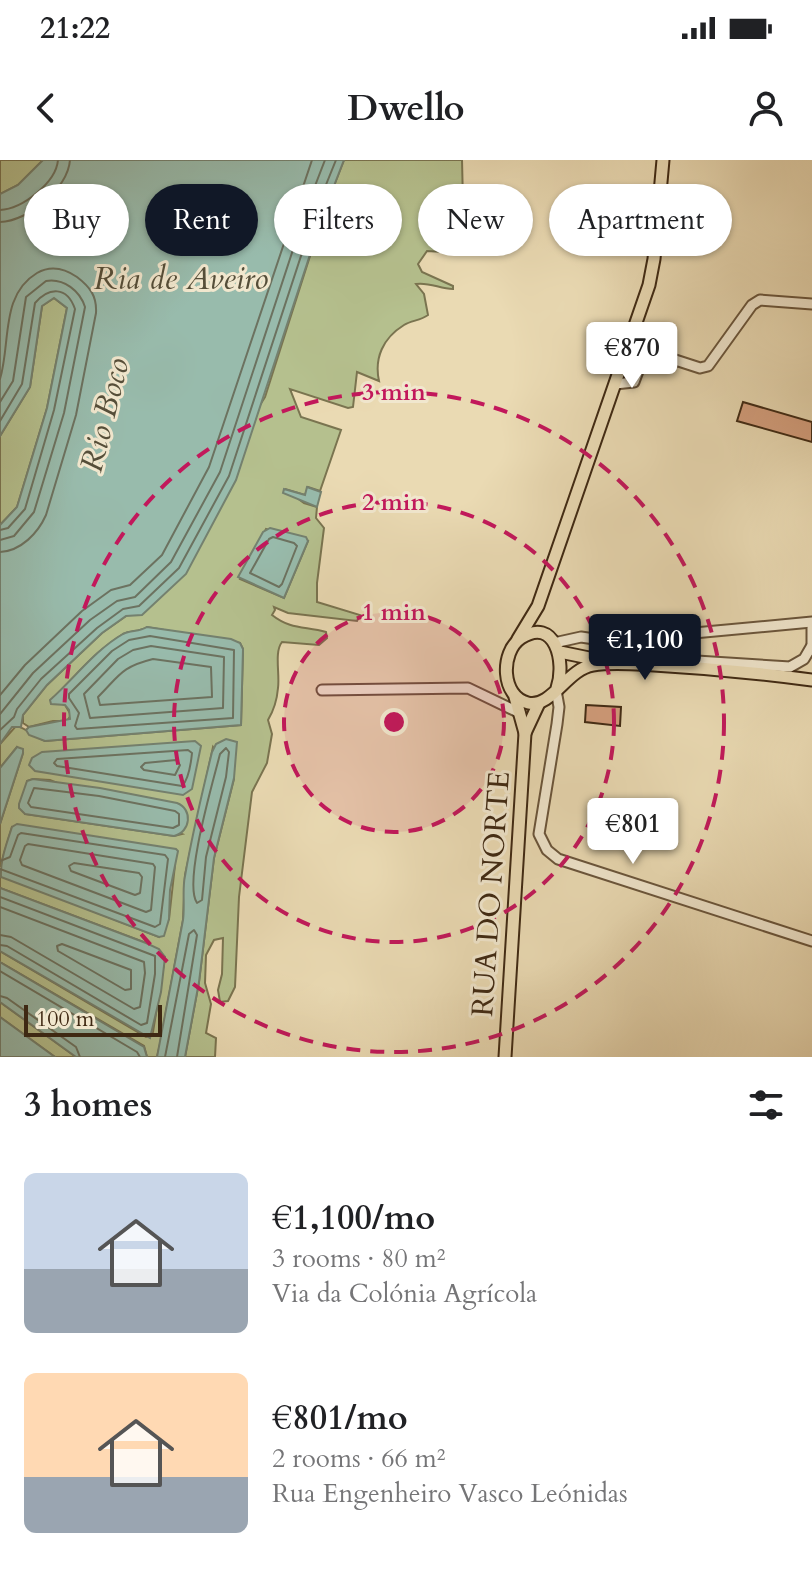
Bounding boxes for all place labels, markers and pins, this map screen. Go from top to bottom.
pin: €870 [585,322,679,390]
pin: €1,100 [580,614,710,682]
centre of rings [380,708,408,736]
pin: €801 [586,798,680,866]

